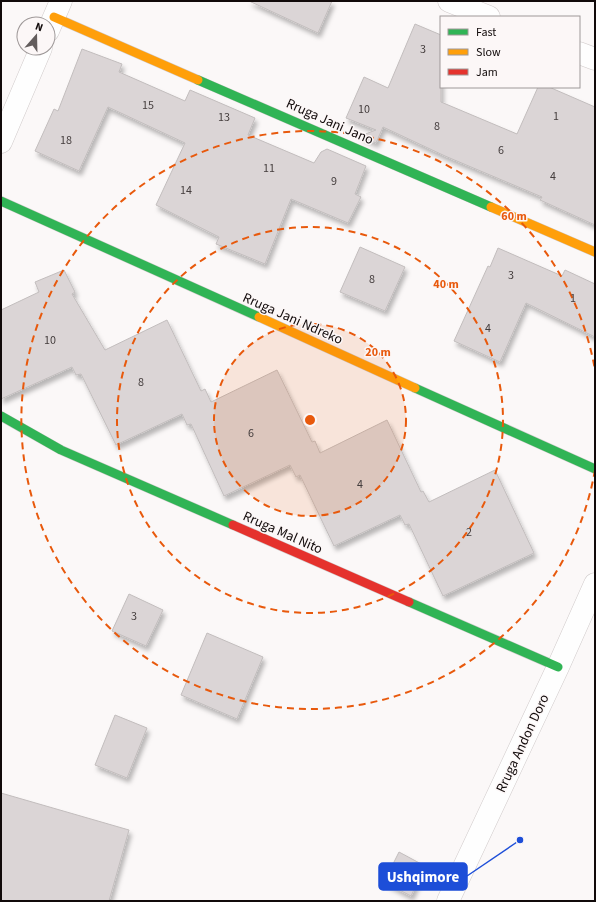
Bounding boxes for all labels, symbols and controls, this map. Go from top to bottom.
north arrow [16,16,56,56]
legend [440,16,580,88]
text: N [33,19,45,35]
text: Fast [476,24,496,41]
house number: 3 [420,41,426,58]
text: Slow [476,44,501,61]
text: Jam [476,64,498,81]
street label: Rruga Jani Jano [283,94,377,150]
house number: 15 [142,97,154,114]
house number: 10 [358,101,370,118]
house number: 1 [553,108,559,125]
house number: 13 [218,109,230,126]
house number: 8 [434,118,440,135]
house number: 18 [60,132,72,149]
house number: 6 [498,142,504,159]
house number: 11 [263,160,275,177]
house number: 4 [550,168,556,185]
house number: 9 [331,173,337,190]
house number: 14 [180,182,192,199]
text: 60 m [501,208,527,225]
house number: 3 [508,267,514,284]
house number: 8 [369,271,375,288]
text: 40 m [433,276,459,293]
street label: Rruga Jani Ndreko [239,288,346,350]
house number: 1 [570,290,576,307]
house number: 4 [485,320,491,337]
house number: 10 [44,332,56,349]
text: 20 m [365,344,391,361]
house number: 8 [138,374,144,391]
centre of rings [303,413,317,427]
house number: 6 [248,425,254,442]
house number: 4 [357,476,363,493]
street label: Rruga Mal Nito [240,506,326,559]
house number: 2 [466,524,472,541]
house number: 3 [131,608,137,625]
street label: Rruga Andon Doro [491,691,555,796]
callout: Ushqimore [379,863,467,890]
text: Ushqimore [387,867,460,888]

